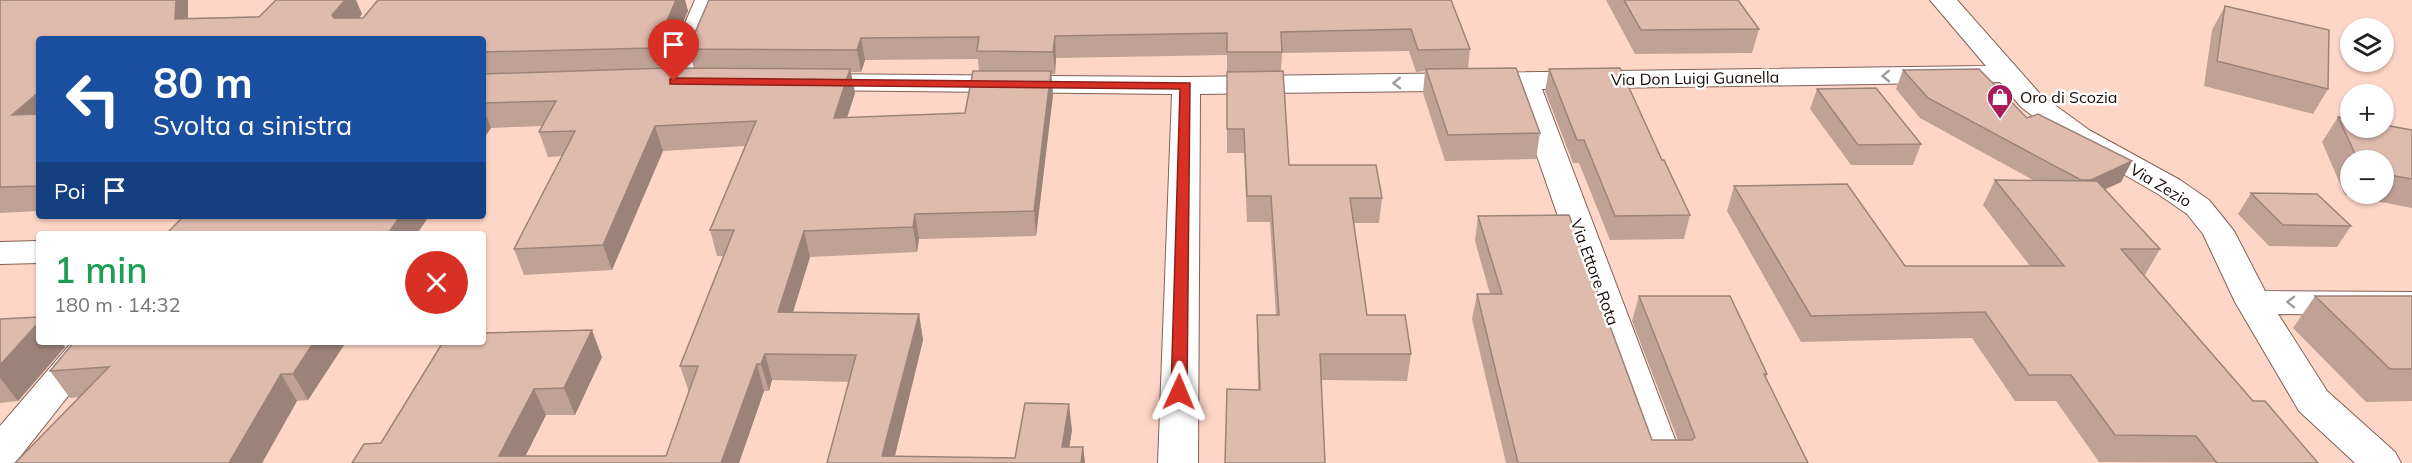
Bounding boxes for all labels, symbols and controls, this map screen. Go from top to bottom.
map controls [2340,18,2394,204]
button: layers [2340,18,2394,72]
pin [648,19,699,81]
icon: arrive [657,28,690,61]
text: 80 m [153,56,253,109]
icon: left [54,60,132,138]
street label: Via Don Luigi Guanella [1611,67,1779,89]
one-way arrow [1881,70,1890,82]
one-way arrow [1392,77,1401,89]
shop icon: Oro di Scozia [1985,82,2015,120]
button: + [2340,84,2394,138]
place label: Oro di Scozia [2020,87,2117,107]
text: Svolta a sinistra [153,108,352,142]
button: − [2340,150,2394,204]
street label: Via Zezio [2127,159,2195,211]
icon: arrive [98,174,131,207]
text: Poi [54,177,86,205]
street label: Via Ettore Rota [1566,216,1624,328]
text: 1 min [54,247,148,292]
button: close [405,251,468,314]
text: 180 m · 14:32 [54,292,180,317]
one-way arrow [2286,296,2295,308]
position arrow [1147,360,1211,424]

